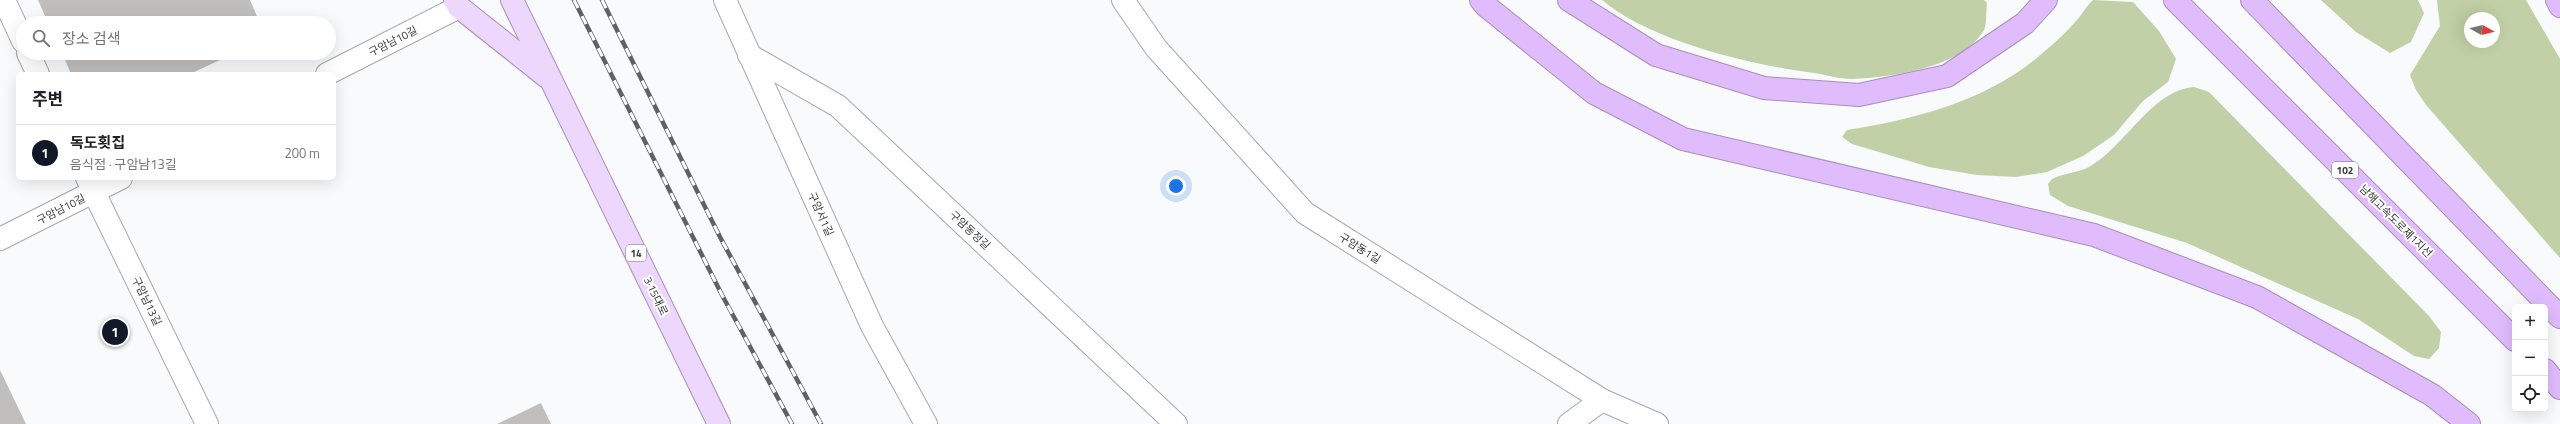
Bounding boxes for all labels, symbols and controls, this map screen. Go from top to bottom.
north arrow [2464,12,2500,48]
search box [16,16,336,60]
street label: 구암남10길 [366,22,420,60]
icon: search [30,27,52,49]
text: 장소 검색 [62,27,121,50]
text: 주변 [32,86,63,112]
text: 독도횟집 [70,131,125,154]
text: 1 [41,143,49,163]
text: 200 m [284,143,320,163]
text: 음식점 · 구암남13길 [70,154,177,174]
road number: 102 [2332,162,2358,178]
your location [1166,176,1186,196]
street label: 남해고속도로제1지선 [2356,181,2436,261]
street label: 구암서1길 [804,189,838,239]
street label: 구암남10길 [34,190,88,228]
street label: 구암동정길 [946,207,994,253]
street label: 구암동1길 [1336,229,1384,267]
road number: 14 [626,245,646,261]
street label: 구암남13길 [128,274,166,328]
street label: 3·15대로 [640,274,672,318]
map controls [2512,304,2548,412]
button: + [2512,304,2548,340]
pin: 1 [102,317,128,347]
button: − [2512,340,2548,376]
button: locate [2512,376,2548,412]

